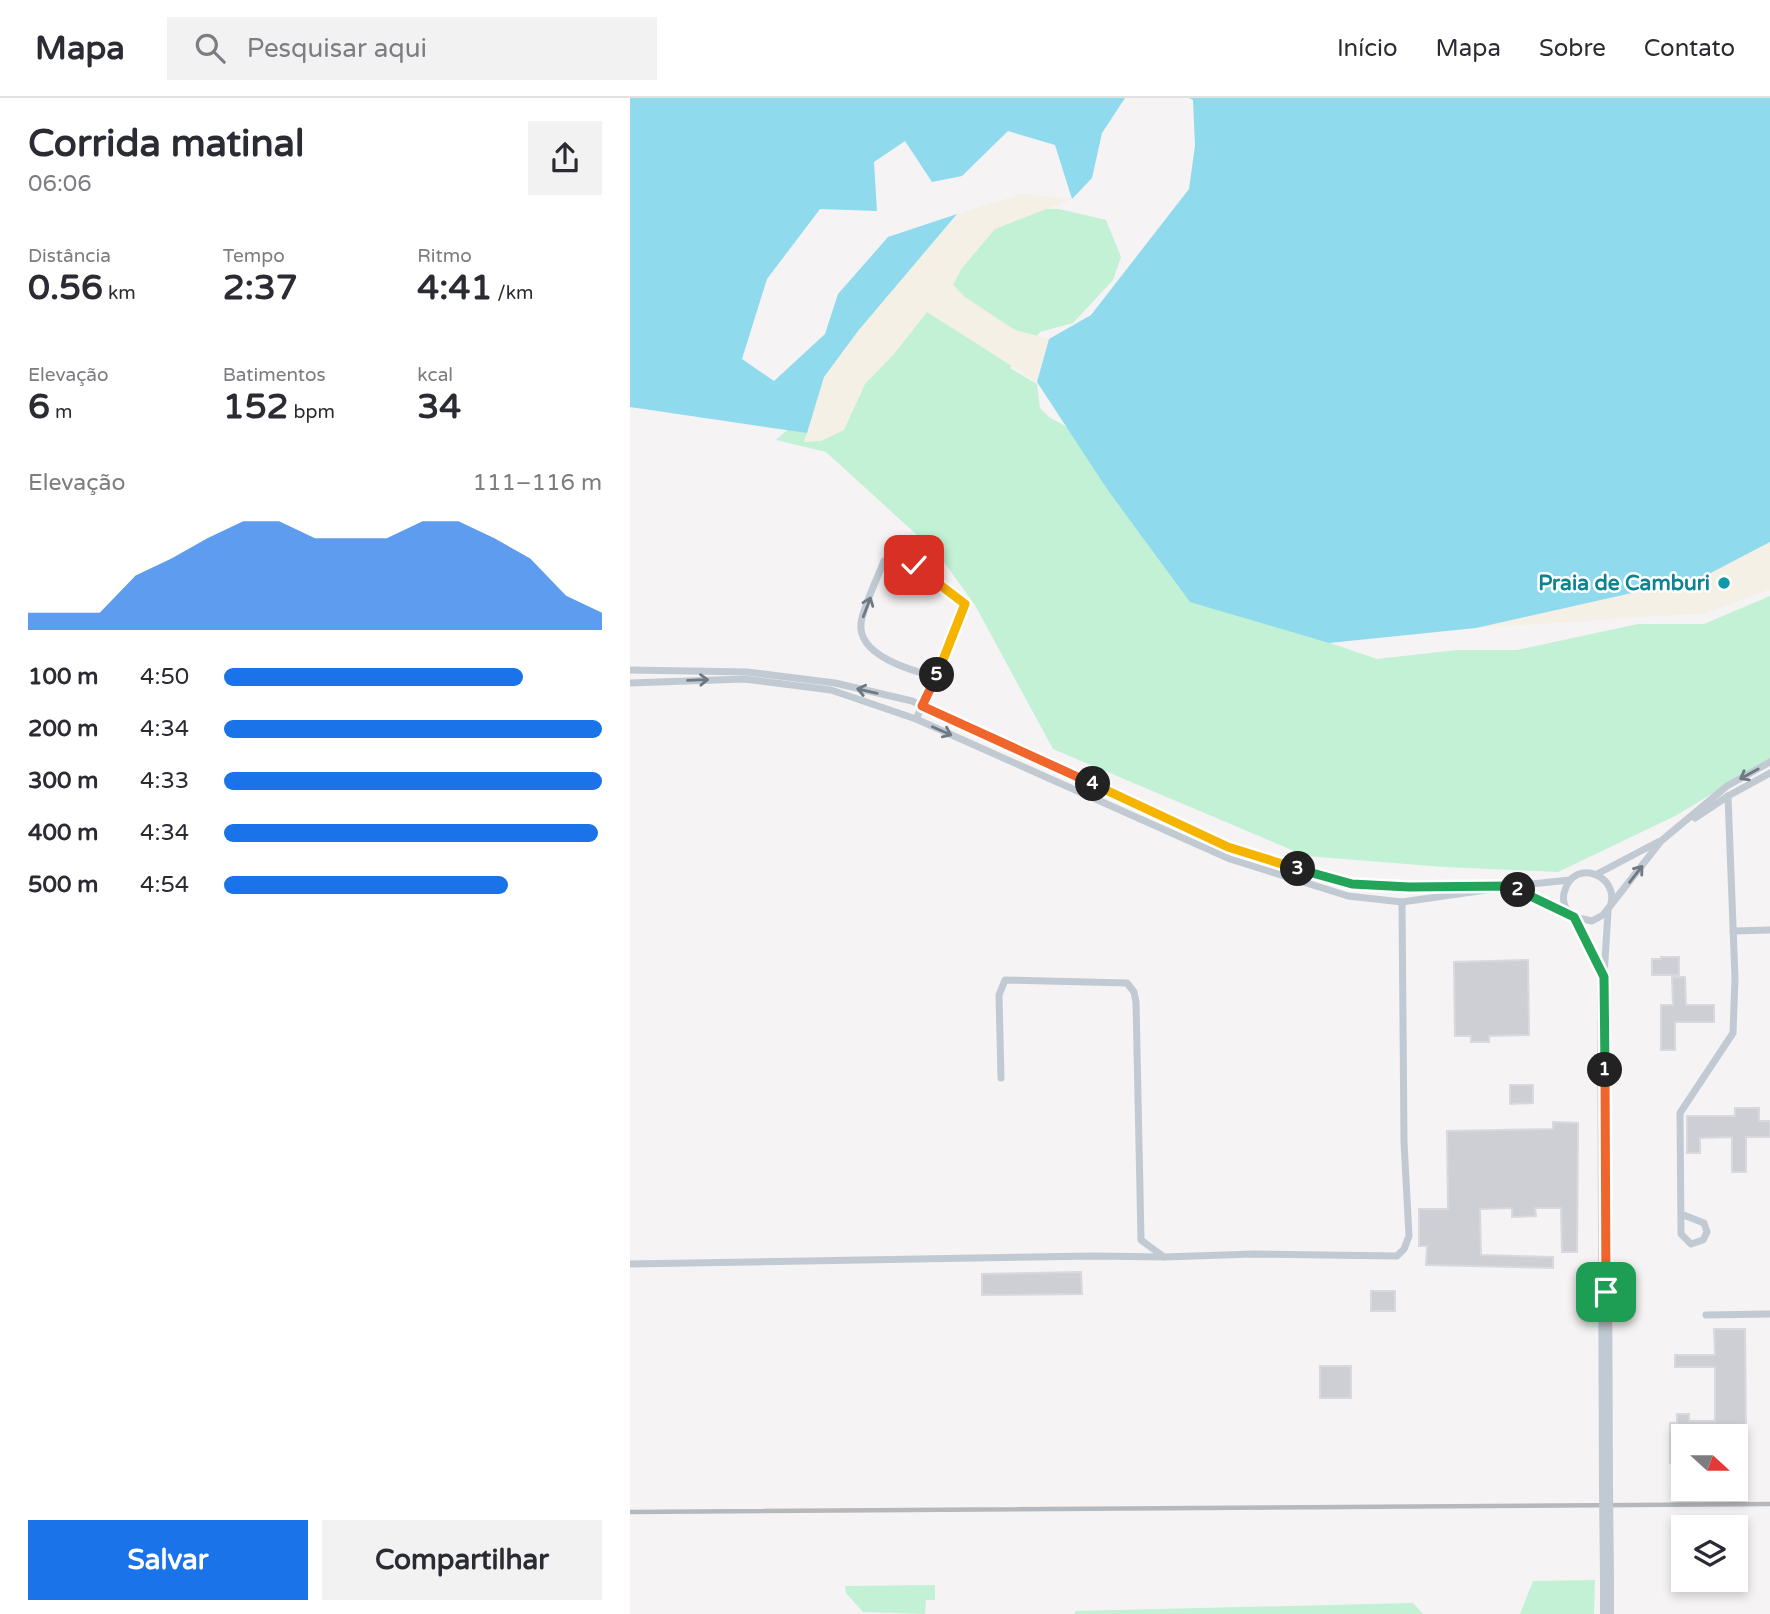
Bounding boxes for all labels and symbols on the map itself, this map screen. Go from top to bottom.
pin [884,535,944,595]
place label: Praia de Camburi [1538,571,1710,596]
marker: Praia de Camburi [1716,575,1732,591]
one-way arrow [862,596,874,618]
pin: 5 [920,658,954,692]
one-way arrow [686,674,709,687]
one-way arrow [856,683,879,697]
one-way arrow [931,725,952,738]
pin: 4 [1076,766,1110,802]
one-way arrow [1739,767,1759,781]
pin: 3 [1280,852,1316,886]
one-way arrow [1628,865,1643,883]
pin: 2 [1500,872,1536,908]
pin: 1 [1588,1052,1622,1088]
pin [1576,1262,1636,1322]
north arrow [1671,1424,1748,1502]

